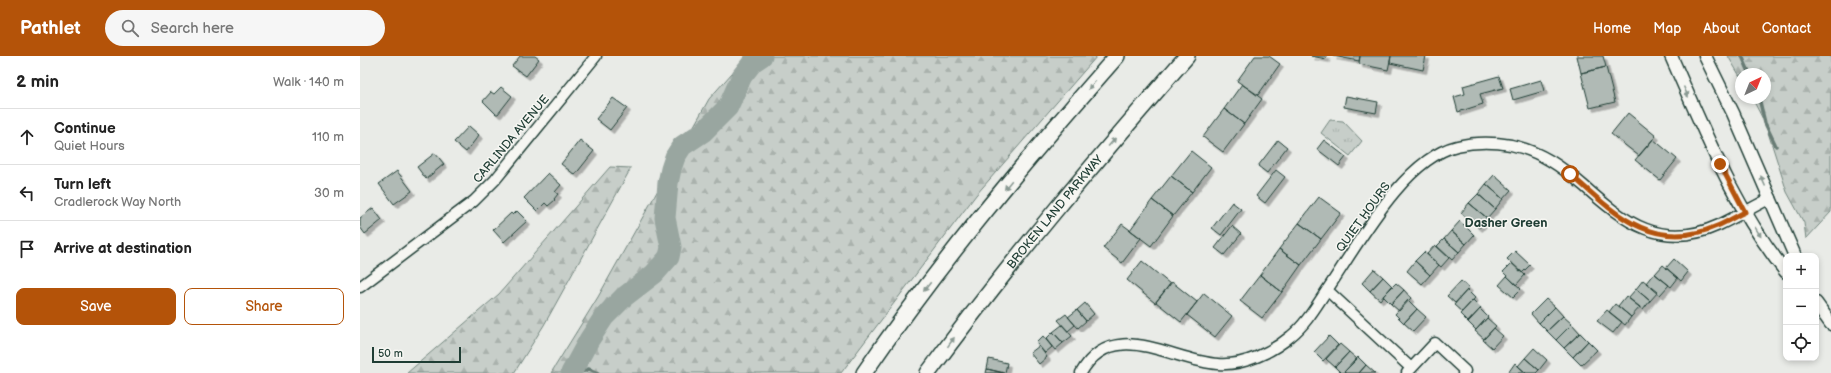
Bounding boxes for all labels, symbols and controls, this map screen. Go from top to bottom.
search box [105,10,385,46]
text: Pathlet [20,17,81,40]
icon: search [119,17,141,39]
text: Search here [151,19,234,38]
text: Home [1593,20,1631,37]
text: Map [1653,20,1681,37]
text: About [1703,20,1740,37]
text: Contact [1762,20,1811,37]
north arrow [1735,68,1771,104]
text: 2 min [16,72,59,92]
text: Walk · 140 m [273,74,344,90]
one-way arrow [1087,80,1096,91]
one-way arrow [1684,86,1690,98]
street label: CARLINDA AVENUE [470,92,553,186]
text: Continue [54,119,116,138]
icon: ahead [16,126,38,148]
text: 110 m [312,129,344,145]
one-way arrow [1108,137,1117,148]
text: Quiet Hours [54,138,125,154]
street label: BROKEN LAND PARKWAY [1004,152,1107,272]
route end [1711,155,1729,173]
route start [1561,165,1579,183]
text: Turn left [54,175,111,194]
one-way arrow [1760,175,1766,187]
street label: QUIET HOURS [1333,179,1394,255]
one-way arrow [1004,180,1013,191]
icon: left [16,182,38,204]
text: 30 m [314,185,344,201]
text: Cradlerock Way North [54,194,181,210]
district label: Dasher Green [1465,215,1547,231]
one-way arrow [1754,227,1761,238]
icon: arrive [16,238,38,260]
text: Arrive at destination [54,239,192,258]
map controls [1783,253,1819,361]
button: + [1783,253,1819,289]
one-way arrow [923,281,931,292]
button: Save [16,288,176,325]
button: Share [184,288,344,325]
button: − [1783,289,1819,325]
button: locate [1783,325,1819,361]
one-way arrow [947,336,955,347]
scale bar [372,345,461,364]
text: 50 m [378,347,403,360]

